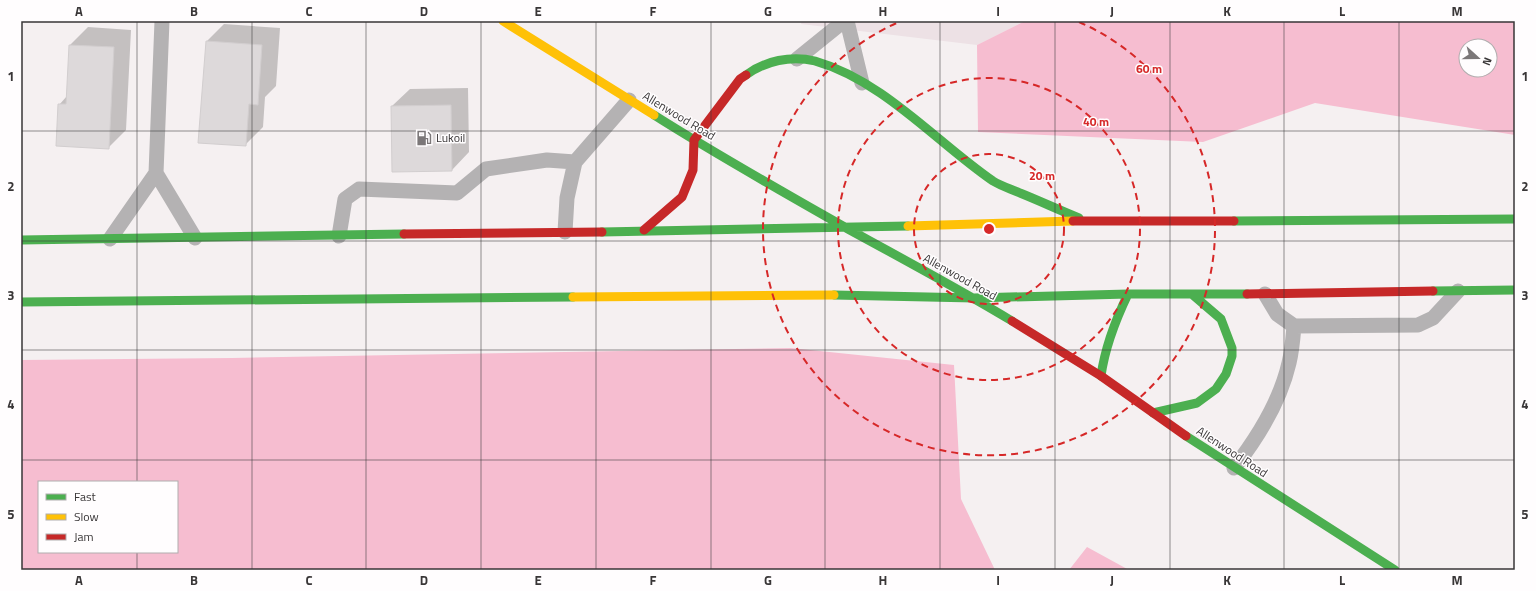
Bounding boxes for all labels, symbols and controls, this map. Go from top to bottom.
text: A [75,1,83,21]
text: B [190,1,198,21]
text: C [305,1,313,21]
text: D [420,1,428,21]
text: E [534,1,542,21]
text: F [650,1,657,21]
text: G [764,1,772,21]
text: H [879,1,887,21]
text: I [996,1,1000,21]
text: J [1110,1,1114,21]
text: K [1223,1,1231,21]
text: L [1339,1,1345,21]
text: M [1451,1,1463,21]
north arrow [1458,38,1498,78]
text: N [1479,55,1496,68]
text: 60 m [1136,59,1162,78]
text: 1 [7,66,15,86]
text: 1 [1521,66,1529,86]
street label: Allenwood Road [639,86,719,145]
text: 40 m [1083,112,1109,131]
place label: Lukoil [436,128,465,147]
fuel station icon: Lukoil [415,129,433,147]
text: 20 m [1029,166,1055,185]
text: 2 [7,176,15,196]
text: 2 [1521,176,1529,196]
centre of rings [982,222,996,236]
street label: Allenwood Road [920,248,1001,305]
text: 3 [7,285,15,305]
text: 3 [1521,285,1529,305]
text: 4 [7,394,15,414]
text: 4 [1521,394,1529,414]
street label: Allenwood Road [1193,421,1272,482]
legend [38,481,178,553]
text: Fast [74,487,97,506]
text: 5 [7,504,15,524]
text: 5 [1521,504,1529,524]
text: Slow [74,507,99,526]
text: Jam [74,527,94,546]
text: A [75,570,83,590]
text: B [190,570,198,590]
text: C [305,570,313,590]
text: D [420,570,428,590]
text: E [534,570,542,590]
text: F [650,570,657,590]
text: G [764,570,772,590]
text: H [879,570,887,590]
text: I [996,570,1000,590]
text: J [1110,570,1114,590]
text: K [1223,570,1231,590]
text: L [1339,570,1345,590]
text: M [1451,570,1463,590]

